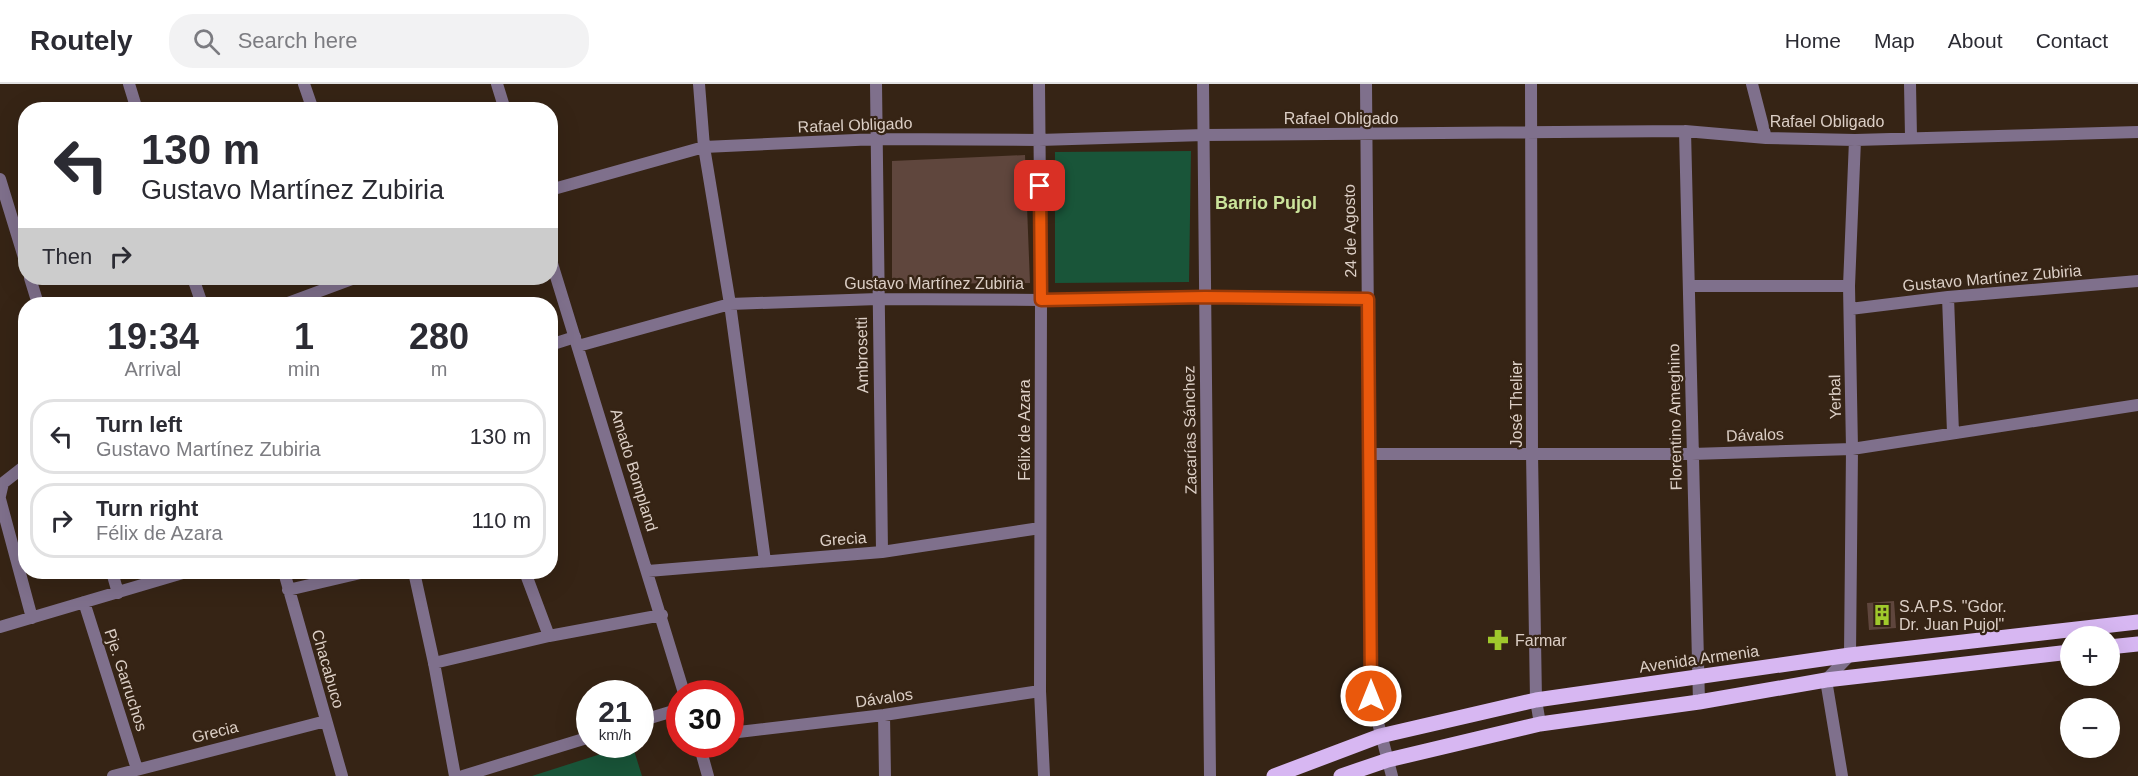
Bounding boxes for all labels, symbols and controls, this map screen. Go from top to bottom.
search box [169,14,589,68]
text: Routely [30,25,133,56]
icon: search [190,25,223,58]
text: Search here [238,28,358,53]
text: Home [1785,29,1841,52]
text: Map [1874,29,1915,52]
text: About [1948,29,2003,52]
text: Contact [2036,29,2108,52]
street label: Rafael Obligado [1284,110,1398,127]
street label: Rafael Obligado [1770,113,1884,130]
street label: Rafael Obligado [797,114,913,135]
icon: left [42,126,120,204]
text: 130 m [141,126,260,173]
pin [1014,160,1065,211]
icon: arrive [1023,169,1056,202]
text: Gustavo Martínez Zubiria [141,175,444,205]
street label: 24 de Agosto [1341,184,1359,278]
district label: Barrio Pujol [1215,193,1317,213]
icon: right [104,240,137,273]
text: Then [42,244,92,269]
street label: Gustavo Martínez Zubiria [1902,262,2082,294]
street label: Gustavo Martínez Zubiria [844,275,1024,292]
text: 19:34 [107,316,199,357]
text: 1 [294,316,314,357]
text: 280 [409,316,469,357]
street label: Ambrosetti [853,317,871,393]
street label: Florentino Ameghino [1665,343,1685,491]
text: Arrival [125,358,181,380]
text: min [288,358,320,380]
text: m [431,358,447,380]
street label: José Thelier [1508,360,1525,447]
street label: Zacarías Sánchez [1180,365,1200,495]
street label: Yerbal [1826,374,1844,420]
street label: Félix de Azara [1016,379,1033,481]
street label: Amado Bompland [607,407,661,533]
text: Turn left [96,412,182,437]
icon: left [45,420,78,453]
text: 130 m [470,424,531,449]
street label: Dávalos [1726,425,1784,445]
text: Gustavo Martínez Zubiria [96,438,321,460]
text: Turn right [96,496,198,521]
icon: right [45,504,78,537]
text: 110 m [471,508,531,533]
text: Félix de Azara [96,522,223,544]
street label: Grecia [819,529,867,549]
place label: S.A.P.S. "Gdor. Dr. Juan Pujol" [1899,598,2007,633]
building icon: S.A.P.S. "Gdor. Dr. Juan Pujol" [1870,603,1894,627]
map controls [2060,626,2120,758]
button: + [2060,626,2120,686]
street label: Pje. Garruchos [101,627,151,733]
street label: Chacabuco [309,628,347,710]
pharmacy icon: Farmar [1486,628,1510,652]
place label: Farmar [1515,632,1567,649]
street label: Avenida Armenia [1638,642,1760,676]
position arrow [1339,664,1403,728]
speed limit sign: 30 [666,680,744,758]
street label: Dávalos [854,686,914,710]
text: 21 [598,695,632,728]
button: − [2060,698,2120,758]
street label: Grecia [190,718,240,746]
text: km/h [599,726,631,743]

